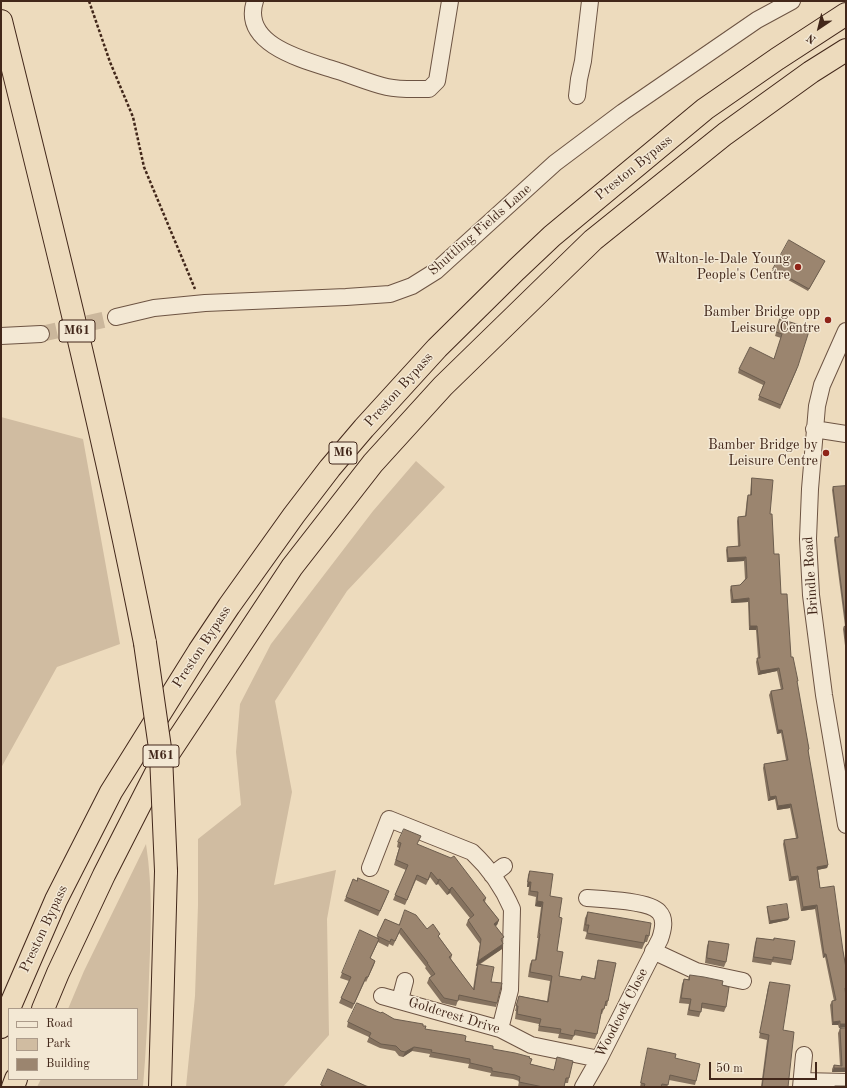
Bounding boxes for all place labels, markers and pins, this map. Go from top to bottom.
place label: Walton-le-Dale Young People's Centre [655,251,790,284]
marker: Walton-le-Dale Young People's Centre [793,262,803,272]
place label: Bamber Bridge opp Leisure Centre [703,304,820,336]
marker: Bamber Bridge opp Leisure Centre [823,315,833,325]
place label: Bamber Bridge by Leisure Centre [708,437,818,470]
marker: Bamber Bridge by Leisure Centre [821,448,831,458]

